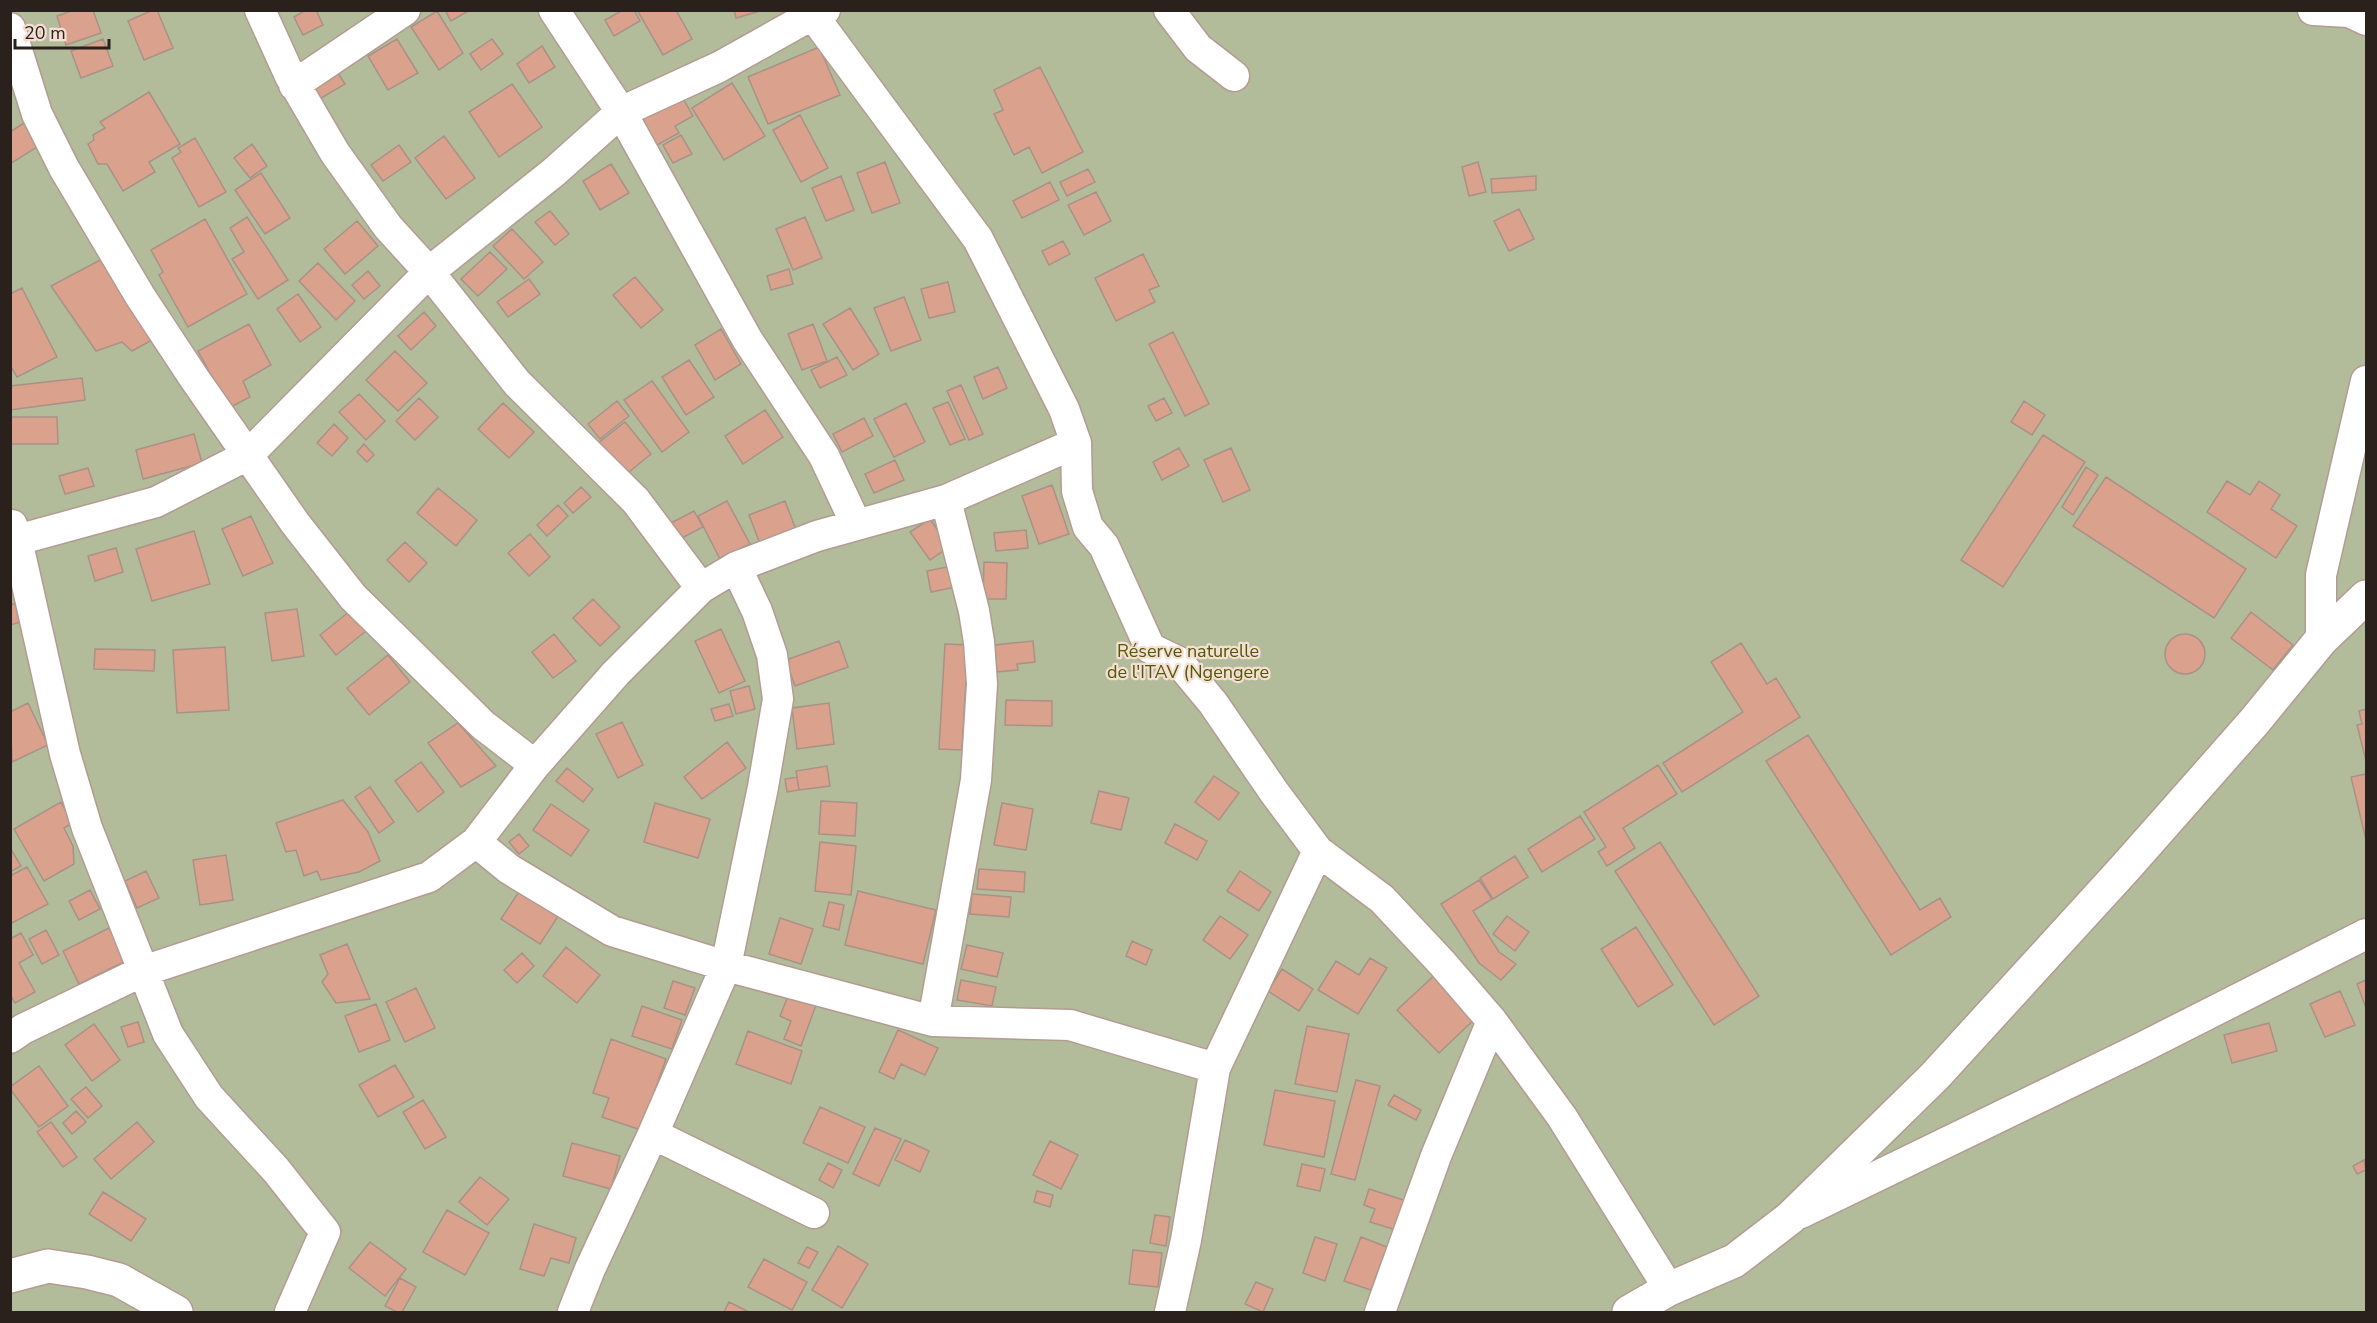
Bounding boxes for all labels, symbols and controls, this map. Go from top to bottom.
scale bar [15,12,110,50]
text: 20 m [24,21,66,45]
park label: Réserve naturelle de l'ITAV (Ngengere [1107,639,1269,684]

